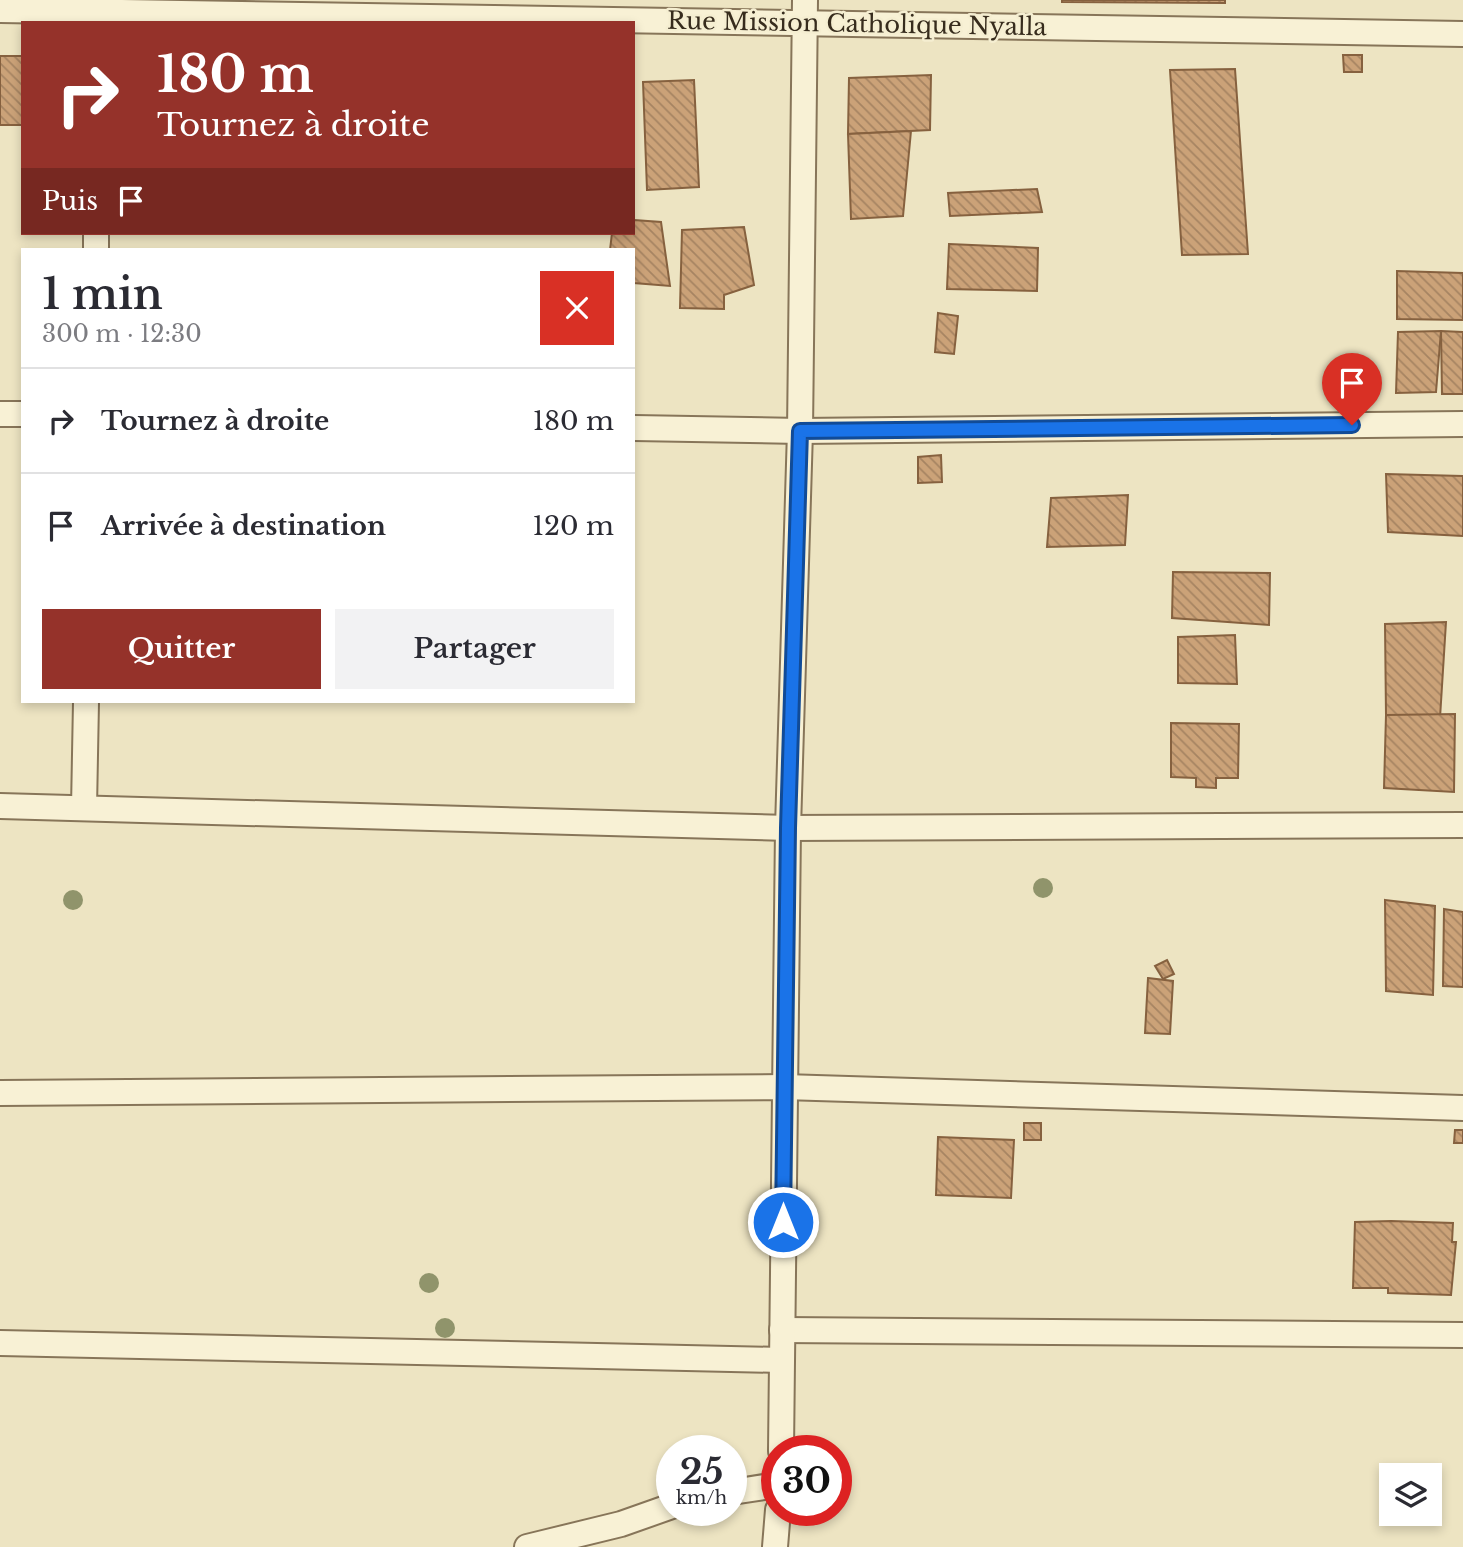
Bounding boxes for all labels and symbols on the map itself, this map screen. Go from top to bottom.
street label: Rue Mission Catholique Nyalla [667,6,1048,41]
pin [1322,353,1382,425]
position arrow [746,1185,820,1259]
speed limit sign: 30 [761,1435,852,1526]

